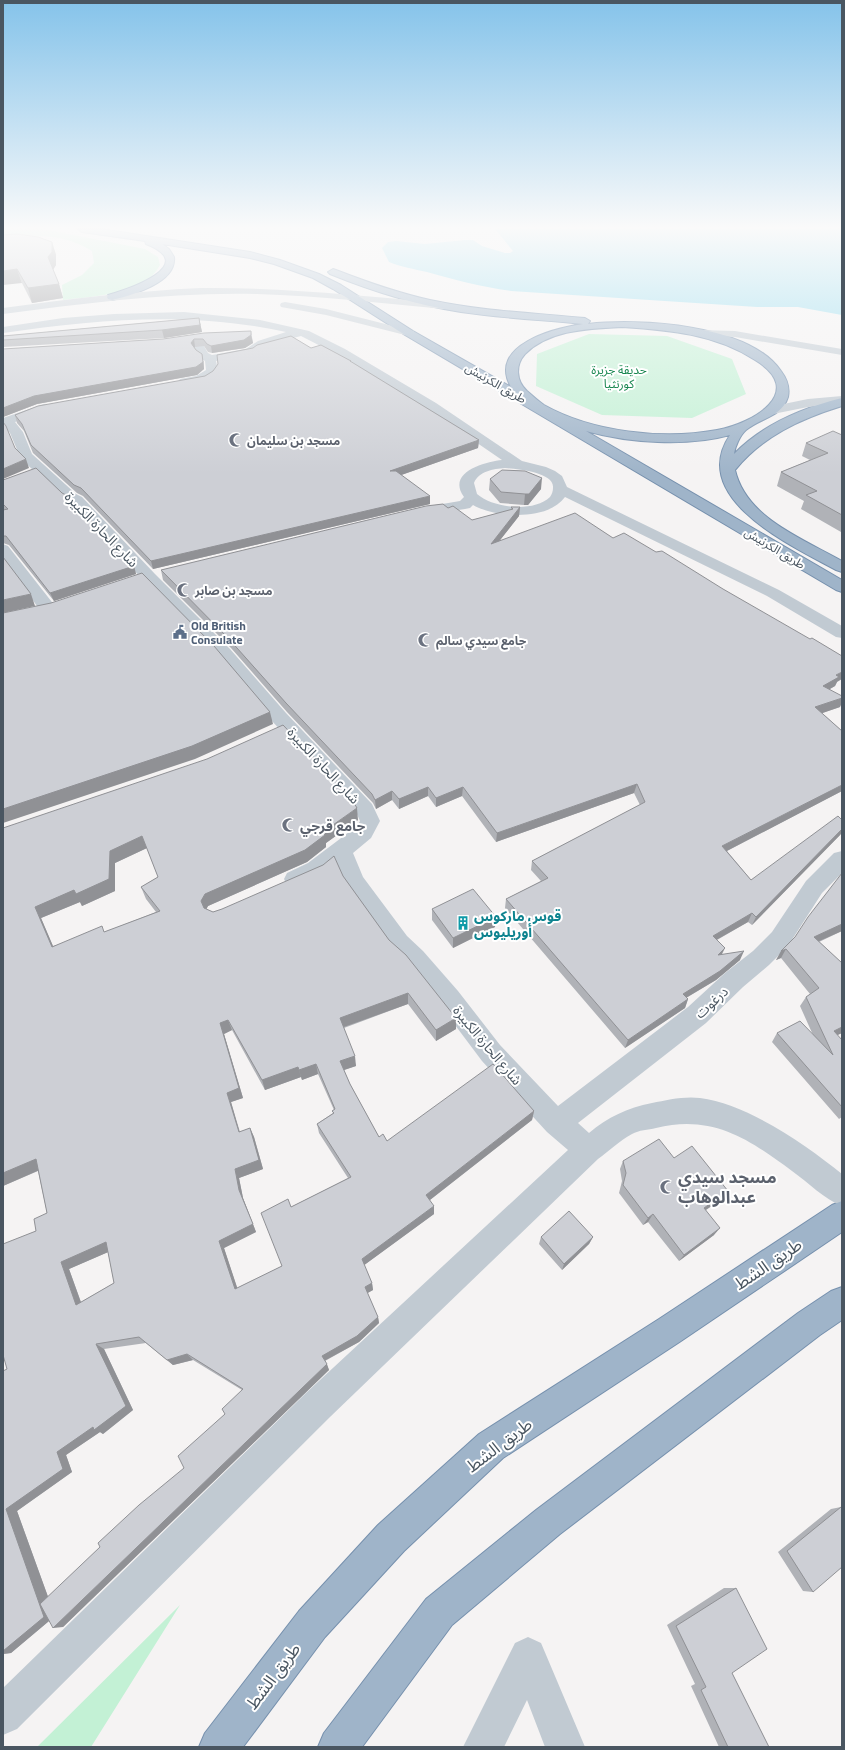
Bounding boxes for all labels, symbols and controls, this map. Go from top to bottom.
street label: طريق الكرنيش [462,358,530,408]
park label: حديقة جزيرة كورنثيا [591,360,647,393]
place label: مسجد بن سليمان [247,431,340,450]
mosque icon: مسجد بن سليمان [228,432,244,448]
street label: شارع الحارة الكبيرة [60,486,144,572]
street label: طريق الكرنيش [741,522,809,574]
place label: مسجد بن صابر [194,581,272,600]
mosque icon: مسجد بن صابر [176,582,192,598]
place label: Old British Consulate [191,616,246,649]
public building icon: Old British Consulate [172,624,188,640]
place label: جامع سيدي سالم [436,631,527,650]
mosque icon: جامع سيدي سالم [417,632,433,648]
street label: شارع الحارة الكبيرة [282,722,365,809]
place label: جامع قرجي [300,815,365,837]
mosque icon: جامع قرجي [281,817,297,833]
place label: قوس ماركوس أوريليوس [474,905,561,942]
building icon: قوس ماركوس أوريليوس [455,915,471,931]
street label: درغوت [690,981,733,1023]
street label: شارع الحارة الكبيرة [448,1001,528,1090]
place label: مسجد سيدي عبدالوهاب [678,1164,777,1210]
mosque icon: مسجد سيدي عبدالوهاب [659,1179,675,1195]
street label: طريق الشط [729,1232,807,1296]
street label: طريق الشط [460,1411,538,1479]
street label: طريق الشط [239,1637,307,1715]

